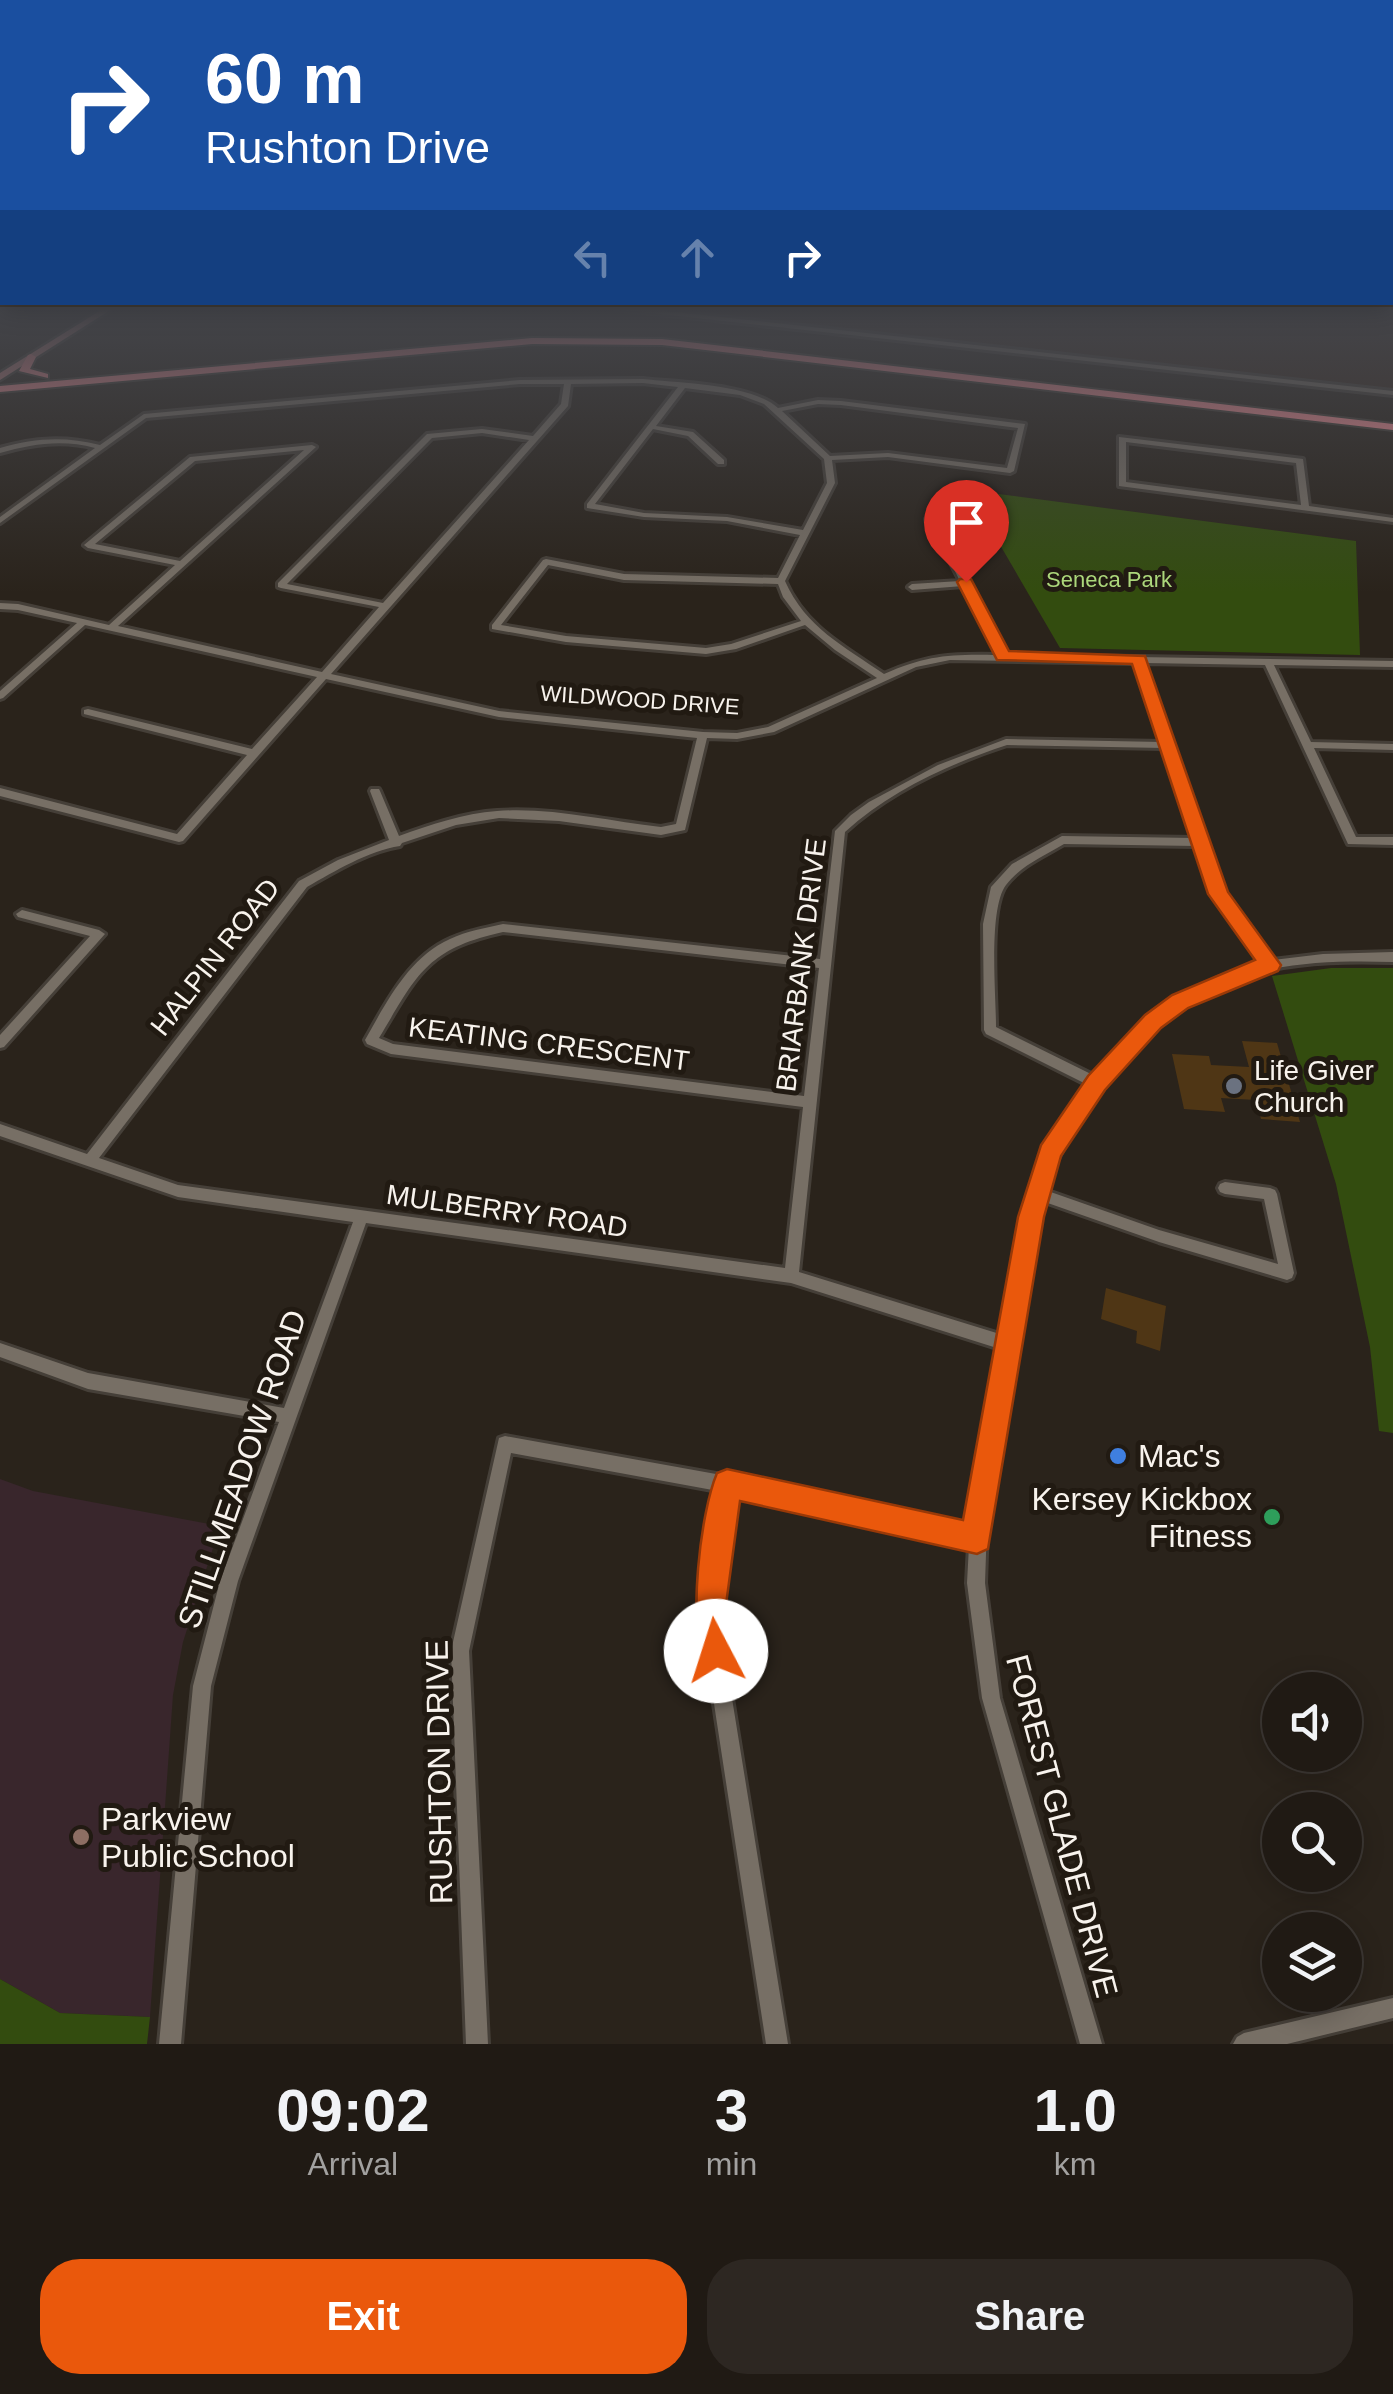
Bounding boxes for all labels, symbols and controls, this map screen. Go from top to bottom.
icon: right [40,40,170,170]
text: 60 m [205,40,365,118]
text: Rushton Drive [205,122,490,173]
icon: left [565,230,620,285]
icon: ahead [670,230,725,285]
icon: right [775,230,830,285]
pin [924,480,1009,583]
icon: arrive [939,495,994,550]
park label: Seneca Park [1046,567,1173,592]
street label: WILDWOOD DRIVE [540,681,740,719]
street label: BRIARBANK DRIVE [770,836,832,1094]
street label: HALPIN ROAD [144,873,286,1041]
street label: KEATING CRESCENT [407,1011,691,1077]
place label: Life Giver Church [1254,1055,1374,1118]
marker: Life Giver Church [1223,1075,1245,1097]
street label: MULBERRY ROAD [384,1179,630,1243]
street label: STILLMEADOW ROAD [171,1305,313,1633]
place label: Mac's [1138,1438,1221,1474]
marker: Mac's [1107,1445,1129,1467]
place label: Kersey Kickbox Fitness [1031,1481,1252,1554]
marker: Kersey Kickbox Fitness [1261,1506,1283,1528]
position arrow [664,1599,768,1703]
street label: RUSHTON DRIVE [419,1640,459,1904]
street label: FOREST GLADE DRIVE [999,1651,1125,2001]
map controls [1262,1672,1362,2012]
button: sound [1262,1672,1362,1772]
button: search [1262,1792,1362,1892]
place label: Parkview Public School [101,1801,295,1874]
marker: Parkview Public School [70,1826,92,1848]
button: layers [1262,1912,1362,2012]
text: 09:02 [276,2077,430,2144]
text: 3 [715,2077,748,2144]
text: 1.0 [1033,2077,1117,2144]
text: Arrival [308,2146,398,2182]
text: min [706,2146,757,2182]
text: km [1054,2146,1096,2182]
button: Exit [40,2259,687,2374]
button: Share [707,2259,1353,2374]

